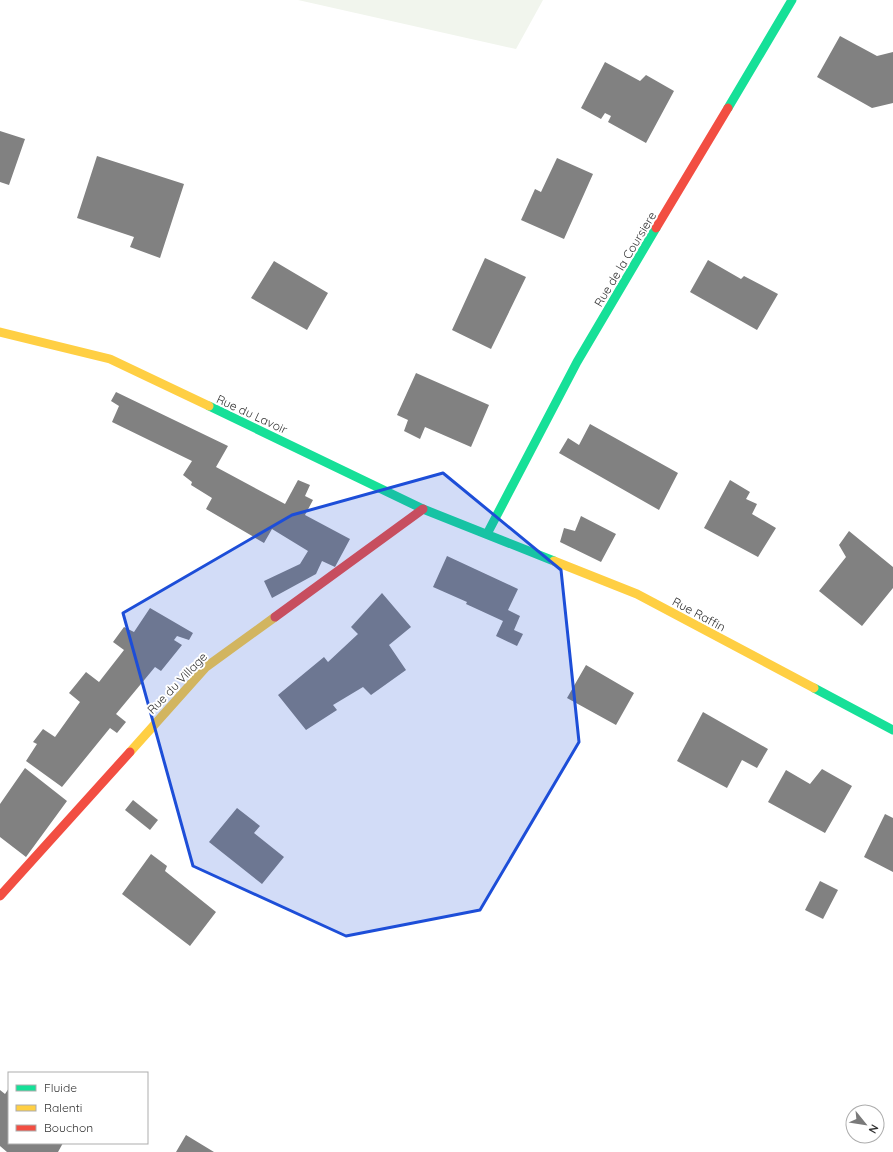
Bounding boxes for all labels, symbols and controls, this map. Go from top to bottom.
street label: Rue de la Coursiere [591,209,659,309]
street label: Rue du Lavoir [214,391,290,437]
street label: Rue Raffin [670,594,728,634]
street label: Rue du Village [144,649,210,717]
legend [8,1072,148,1144]
text: Fluide [44,1080,77,1095]
text: Ralenti [44,1100,82,1115]
north arrow [845,1104,885,1144]
text: Bouchon [44,1120,93,1135]
text: N [866,1122,882,1136]

